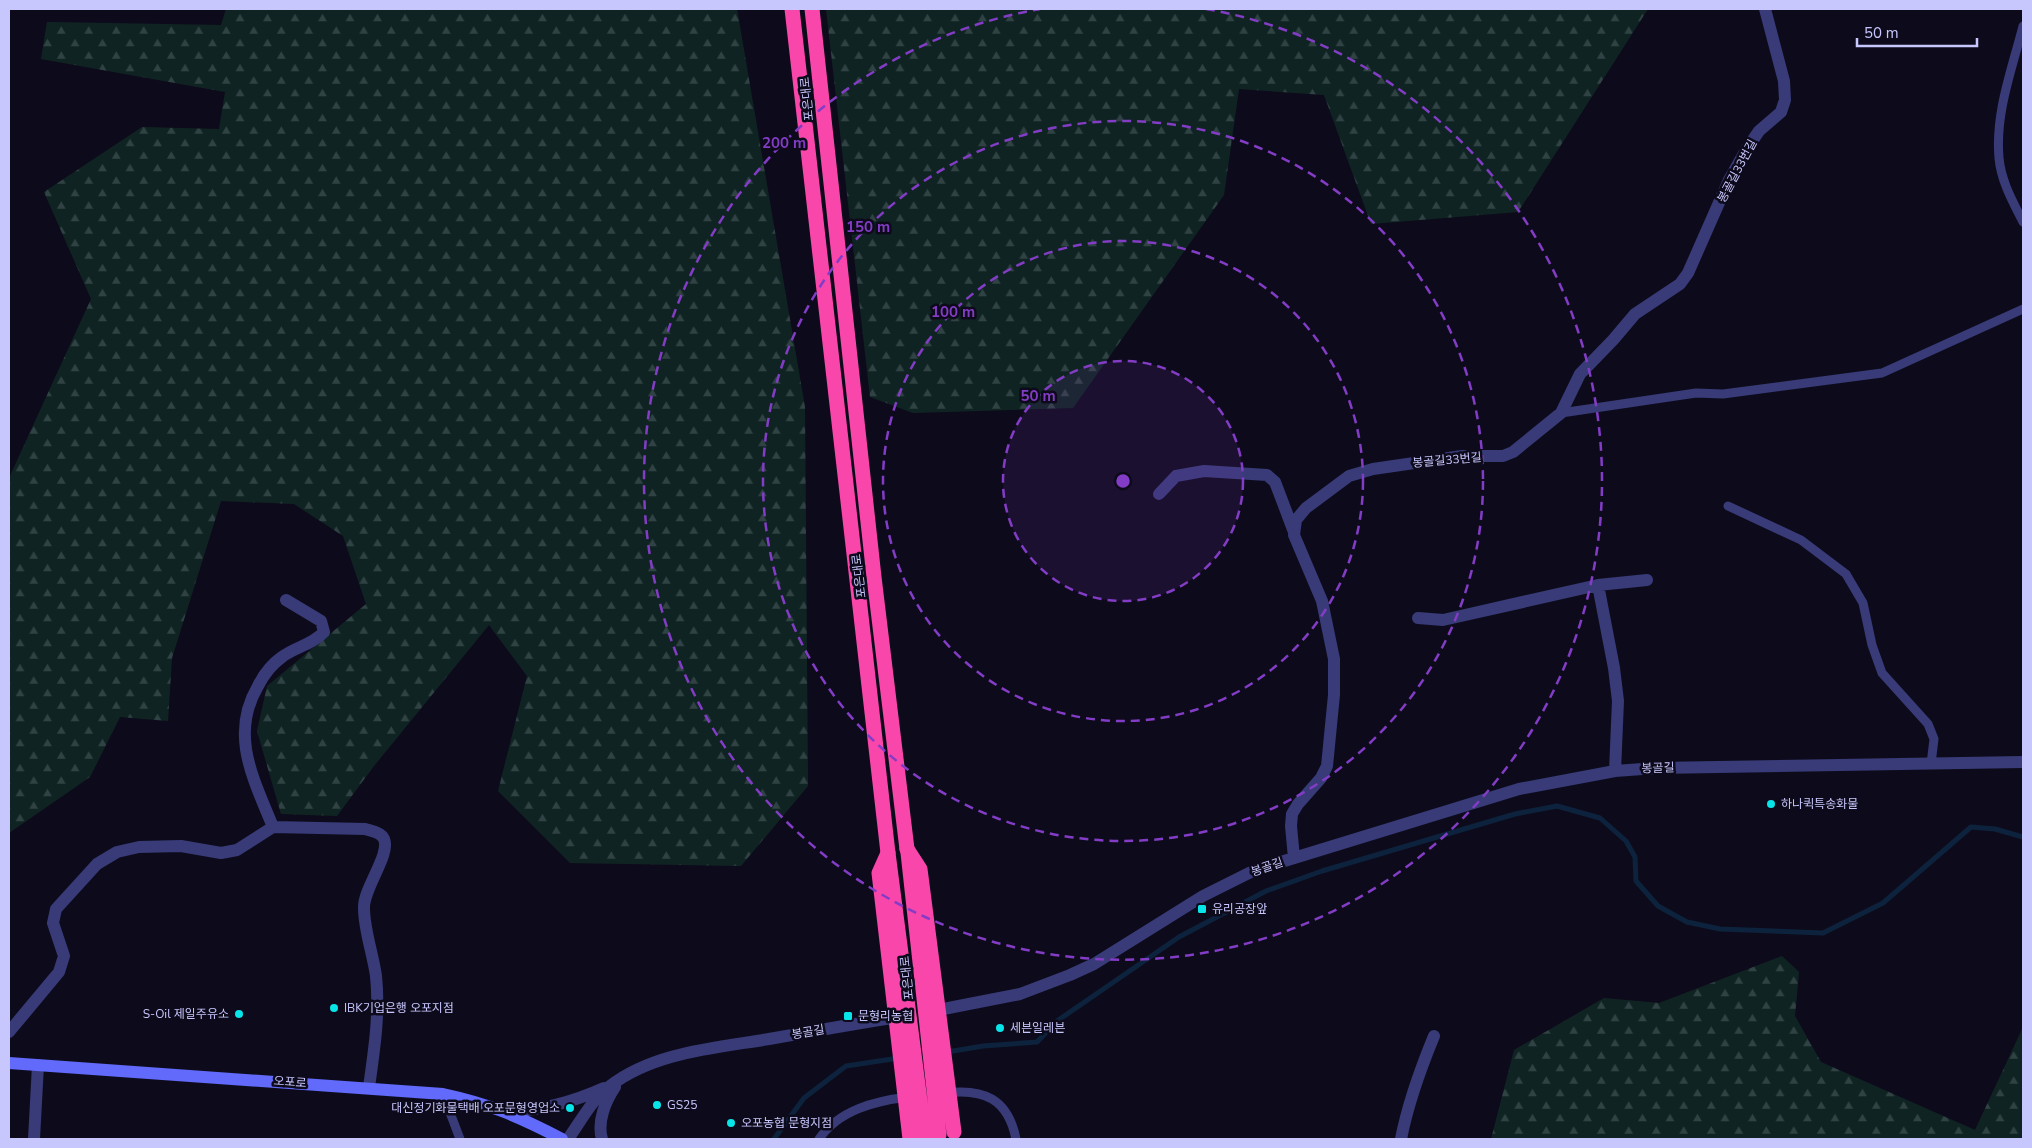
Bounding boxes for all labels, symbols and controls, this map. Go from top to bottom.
scale bar [1857,15,1977,47]
text: 50 m [1864,23,1899,43]
street label: 포은대로 [797,76,817,122]
text: 200 m [762,133,806,153]
street label: 봉골길33번길 [1714,137,1760,205]
text: 150 m [846,217,890,237]
text: 100 m [931,302,975,322]
text: 50 m [1020,386,1056,406]
street label: 봉골길33번길 [1412,449,1482,471]
centre of rings [1114,472,1132,490]
street label: 포은대로 [848,553,870,599]
street label: 봉골길 [1641,759,1675,777]
place label: 하나퀵특송화물 [1781,796,1858,812]
marker: 하나퀵특송화물 [1765,798,1777,810]
street label: 봉골길 [1249,854,1285,880]
place label: 유리공장앞 [1212,901,1267,917]
marker: 유리공장앞 [1196,903,1208,915]
street label: 포은대로 [897,955,917,1001]
place label: IBK기업은행 오포지점 [344,1000,454,1016]
marker: IBK기업은행 오포지점 [328,1002,340,1014]
place label: S-Oil 제일주유소 [143,1006,229,1022]
marker: S-Oil 제일주유소 [233,1008,245,1020]
place label: 문형리농협 [858,1008,913,1024]
marker: 문형리농협 [842,1010,854,1022]
place label: 세븐일레븐 [1010,1020,1065,1036]
street label: 봉골길 [790,1021,826,1043]
marker: 세븐일레븐 [994,1022,1006,1034]
street label: 오포로 [273,1073,307,1091]
place label: GS25 [667,1097,698,1113]
marker: GS25 [651,1099,663,1111]
place label: 대신정기화물택배 오포문형영업소 [391,1100,560,1116]
marker: 대신정기화물택배 오포문형영업소 [564,1102,576,1114]
place label: 오포농협 문형지점 [741,1115,832,1131]
marker: 오포농협 문형지점 [725,1117,737,1129]

